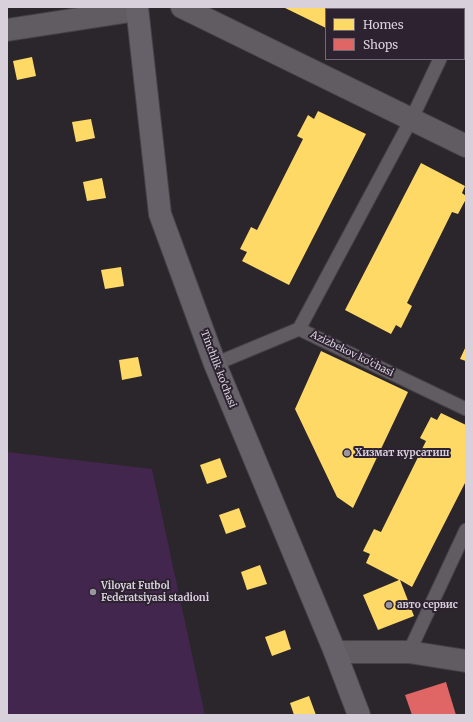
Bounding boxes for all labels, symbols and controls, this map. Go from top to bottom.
legend [325,8,465,60]
text: Homes [363,17,404,32]
text: Shops [363,37,398,52]
street label: Tinchlik ko'chasi [198,329,238,409]
street label: Azizbekov ko'chasi [308,329,396,379]
place label: Хизмат курсатиш [355,447,449,459]
marker: Хизмат курсатиш [342,448,352,458]
place label: Viloyat Futbol Federatsiyasi stadioni [101,580,209,604]
marker: Viloyat Futbol Federatsiyasi stadioni [88,587,98,597]
place label: авто сервис [397,599,458,611]
marker: авто сервис [384,600,394,610]

